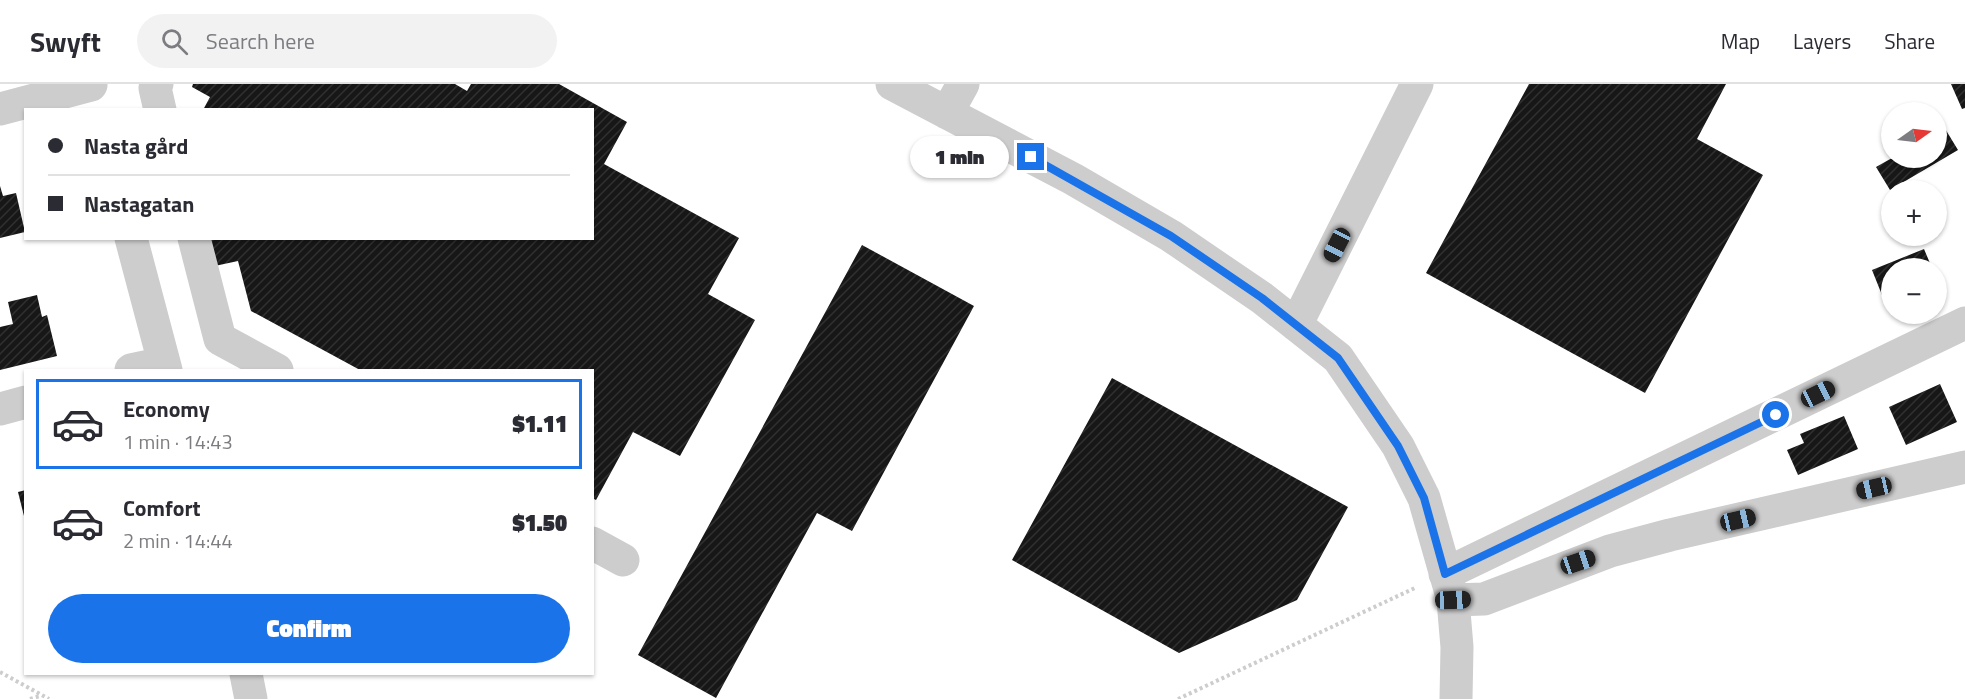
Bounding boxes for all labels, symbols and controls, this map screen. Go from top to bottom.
search box [137,14,557,68]
text: Swyft [30,20,101,63]
text: Search here [206,24,315,58]
icon: search [158,25,191,58]
text: Map [1721,25,1760,57]
text: Layers [1793,25,1851,57]
text: Share [1884,25,1935,57]
north arrow [1881,102,1947,168]
map controls [1881,102,1947,324]
text: Nasta gård [84,129,188,163]
callout: 1 min [911,136,1010,178]
text: 1 min [935,141,984,172]
route end [1017,143,1044,170]
button: + [1881,180,1947,246]
text: Nastagatan [84,187,195,221]
car [1321,225,1353,265]
button: − [1881,258,1947,324]
car [1798,378,1838,410]
text: Economy [123,392,210,426]
icon: car [51,397,105,451]
route start [1762,401,1789,428]
text: $1.11 [512,407,567,441]
text: 1 min · 14:43 [123,426,233,457]
car [1854,475,1894,501]
text: Comfort [123,491,201,525]
icon: car [51,496,105,550]
text: $1.50 [512,506,567,540]
car [1718,507,1758,533]
text: 2 min · 14:44 [123,525,233,556]
car [1558,548,1598,576]
car [1435,590,1471,610]
button: Confirm [48,594,570,663]

